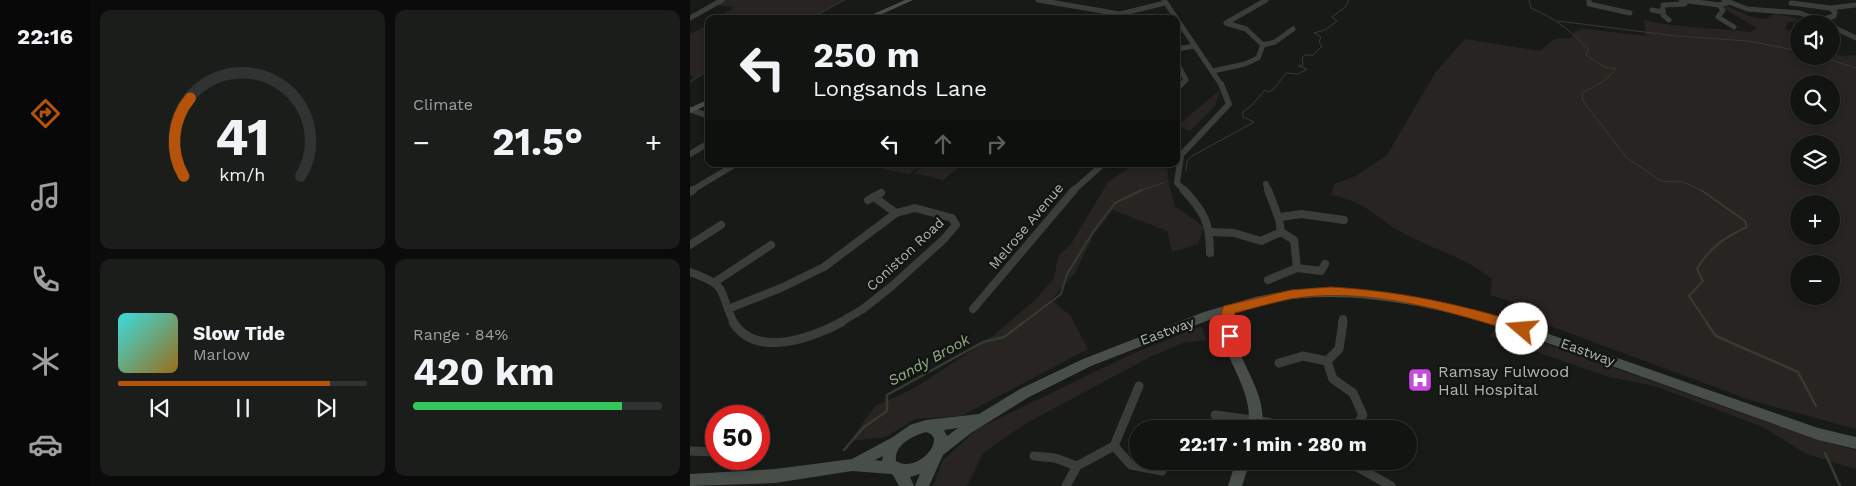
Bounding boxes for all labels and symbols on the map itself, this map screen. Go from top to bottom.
street label: Melrose Avenue [985,180,1067,272]
street label: Coniston Road [863,214,947,294]
position arrow [1495,302,1547,354]
street label: Eastway [1138,314,1197,348]
pin [1209,315,1251,357]
water label: Sandy Brook [885,330,974,390]
street label: Eastway [1559,335,1618,369]
place label: Ramsay Fulwood Hall Hospital [1438,362,1569,399]
hospital icon: Ramsay Fulwood Hall Hospital [1407,367,1433,393]
speed limit sign: 50 [705,405,770,470]

